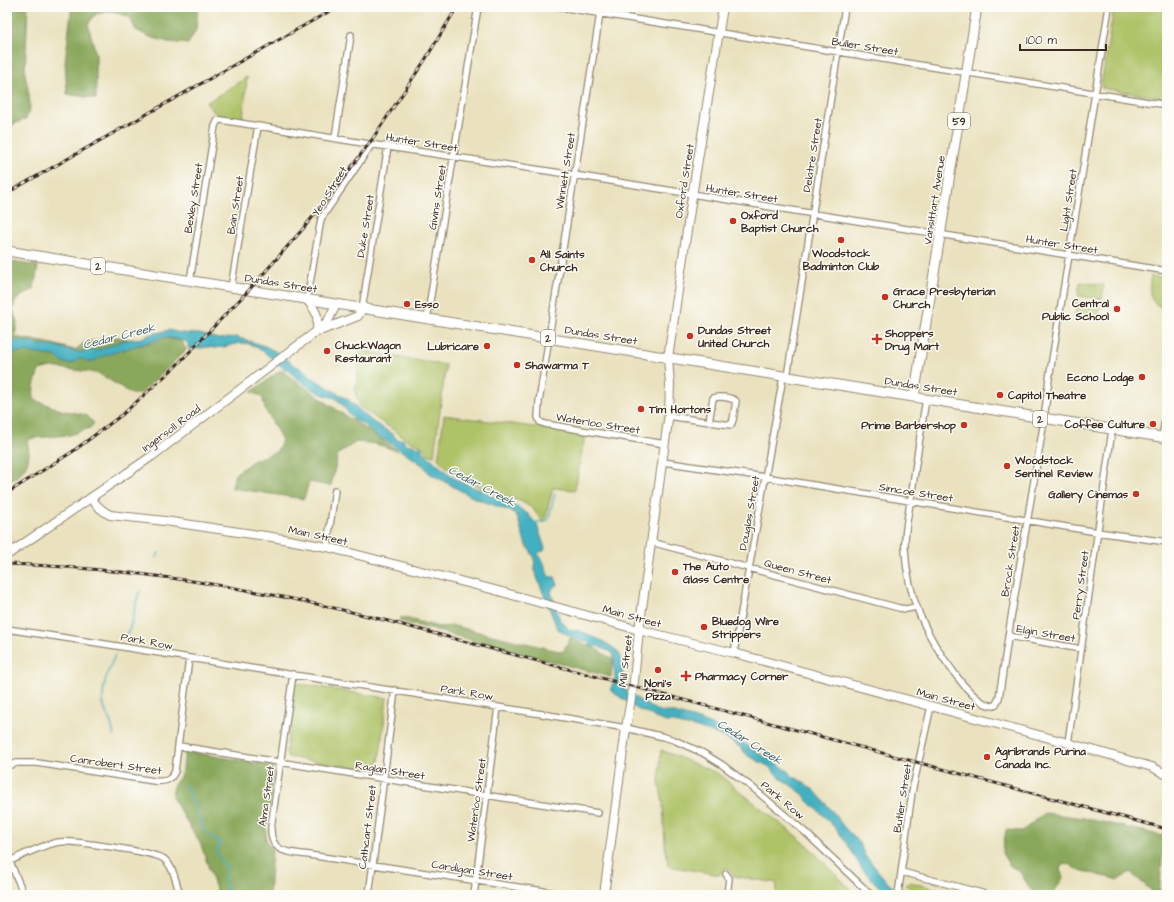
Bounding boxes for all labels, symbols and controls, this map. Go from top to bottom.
scale bar [1020,26,1106,52]
text: 100 m [1026,32,1057,49]
street label: Buller Street [831,34,900,59]
road number: 59 [948,113,970,129]
street label: Delatre Street [799,116,826,193]
street label: Hunter Street [385,129,459,156]
street label: Winniett Street [552,131,579,211]
street label: Oxford Street [671,142,698,219]
street label: Vansittart Avenue [920,154,949,246]
street label: Bexley Street [181,161,208,234]
street label: Yeo Street [308,163,351,219]
street label: Givins Street [425,163,450,231]
street label: Light Street [1056,167,1082,233]
street label: Bain Street [223,174,248,235]
street label: Hunter Street [705,180,779,207]
street label: Duke Street [353,193,378,259]
place label: Oxford Baptist Church [741,208,819,237]
marker: Oxford Baptist Church [728,216,738,226]
street label: Hunter Street [1025,231,1099,258]
marker: Woodstock Badminton Club [836,235,846,245]
place label: Woodstock Badminton Club [803,246,880,274]
place label: All Saints Church [540,247,585,275]
marker: All Saints Church [527,255,537,265]
road number: 2 [91,258,105,274]
street label: Dundas Street [244,270,319,297]
place label: Grace Presbyterian Church [893,284,996,312]
marker: Grace Presbyterian Church [880,292,890,302]
place label: Central Public School [1042,296,1109,324]
place label: Esso [415,297,440,312]
marker: Esso [402,299,412,309]
marker: Central Public School [1112,304,1122,314]
water label: Cedar Creek [81,319,158,354]
street label: Dundas Street [564,322,639,349]
place label: Dundas Street United Church [697,323,772,351]
place label: Shoppers Drug Mart [884,326,940,356]
road number: 2 [541,330,555,346]
marker: Dundas Street United Church [685,331,695,341]
marker: Shoppers Drug Mart [872,334,882,344]
place label: ChuckWagon Restaurant [335,338,401,366]
place label: Lubricare [427,339,479,354]
marker: Lubricare [482,341,492,351]
marker: ChuckWagon Restaurant [322,346,332,356]
place label: Shawarma T [524,358,590,373]
marker: Shawarma T [512,360,522,370]
place label: Econo Lodge [1067,370,1134,387]
marker: Econo Lodge [1137,372,1147,382]
street label: Dundas Street [884,373,959,400]
place label: Capitol Theatre [1008,388,1086,404]
marker: Capitol Theatre [995,390,1005,400]
street label: Ingersoll Road [139,401,205,456]
place label: Tim Hortons [648,402,712,417]
marker: Tim Hortons [636,404,646,414]
street label: Waterloo Street [555,409,642,438]
road number: 2 [1033,411,1047,427]
place label: Coffee Culture [1064,417,1145,432]
place label: Prime Barbershop [861,418,957,434]
marker: Coffee Culture [1148,419,1158,429]
marker: Prime Barbershop [959,420,969,430]
place label: Woodstock Sentinel Review [1014,453,1093,481]
marker: Woodstock Sentinel Review [1002,461,1012,471]
water label: Cedar Creek [445,462,519,512]
street label: Douglas Street [736,474,765,552]
street label: Simcoe Street [878,479,955,506]
place label: Gallery Cinemas [1048,487,1128,504]
marker: Gallery Cinemas [1131,489,1141,499]
street label: Main Street [287,522,349,549]
street label: Brock Street [997,524,1024,598]
street label: Perry Street [1068,549,1094,621]
street label: Queen Street [763,555,834,588]
place label: The Auto Glass Centre [682,559,749,587]
marker: The Auto Glass Centre [670,567,680,577]
street label: Main Street [601,601,663,632]
place label: Bluedog Wire Strippers [711,614,779,643]
street label: Elgin Street [1015,621,1077,647]
marker: Bluedog Wire Strippers [699,622,709,632]
street label: Park Row [120,630,174,653]
street label: Mill Street [615,634,636,688]
marker: Noni's Pizza [653,665,663,675]
place label: Pharmacy Corner [695,669,789,686]
marker: Pharmacy Corner [680,670,692,682]
place label: Noni's Pizza [644,676,672,704]
street label: Park Row [440,681,494,704]
street label: Main Street [915,684,977,715]
water label: Cedar Creek [714,716,786,770]
place label: Agribrands Purina Canada Inc. [995,744,1086,772]
street label: Canrobert Street [69,751,163,778]
marker: Agribrands Purina Canada Inc. [982,752,992,762]
street label: Waterloo Street [463,756,490,843]
street label: Raglan Street [354,758,426,784]
street label: Butler Street [890,762,915,834]
street label: Alma Street [255,764,278,827]
street label: Park Row [758,778,808,823]
street label: Cathcart Street [355,784,380,870]
street label: Cardigan Street [430,857,514,885]

